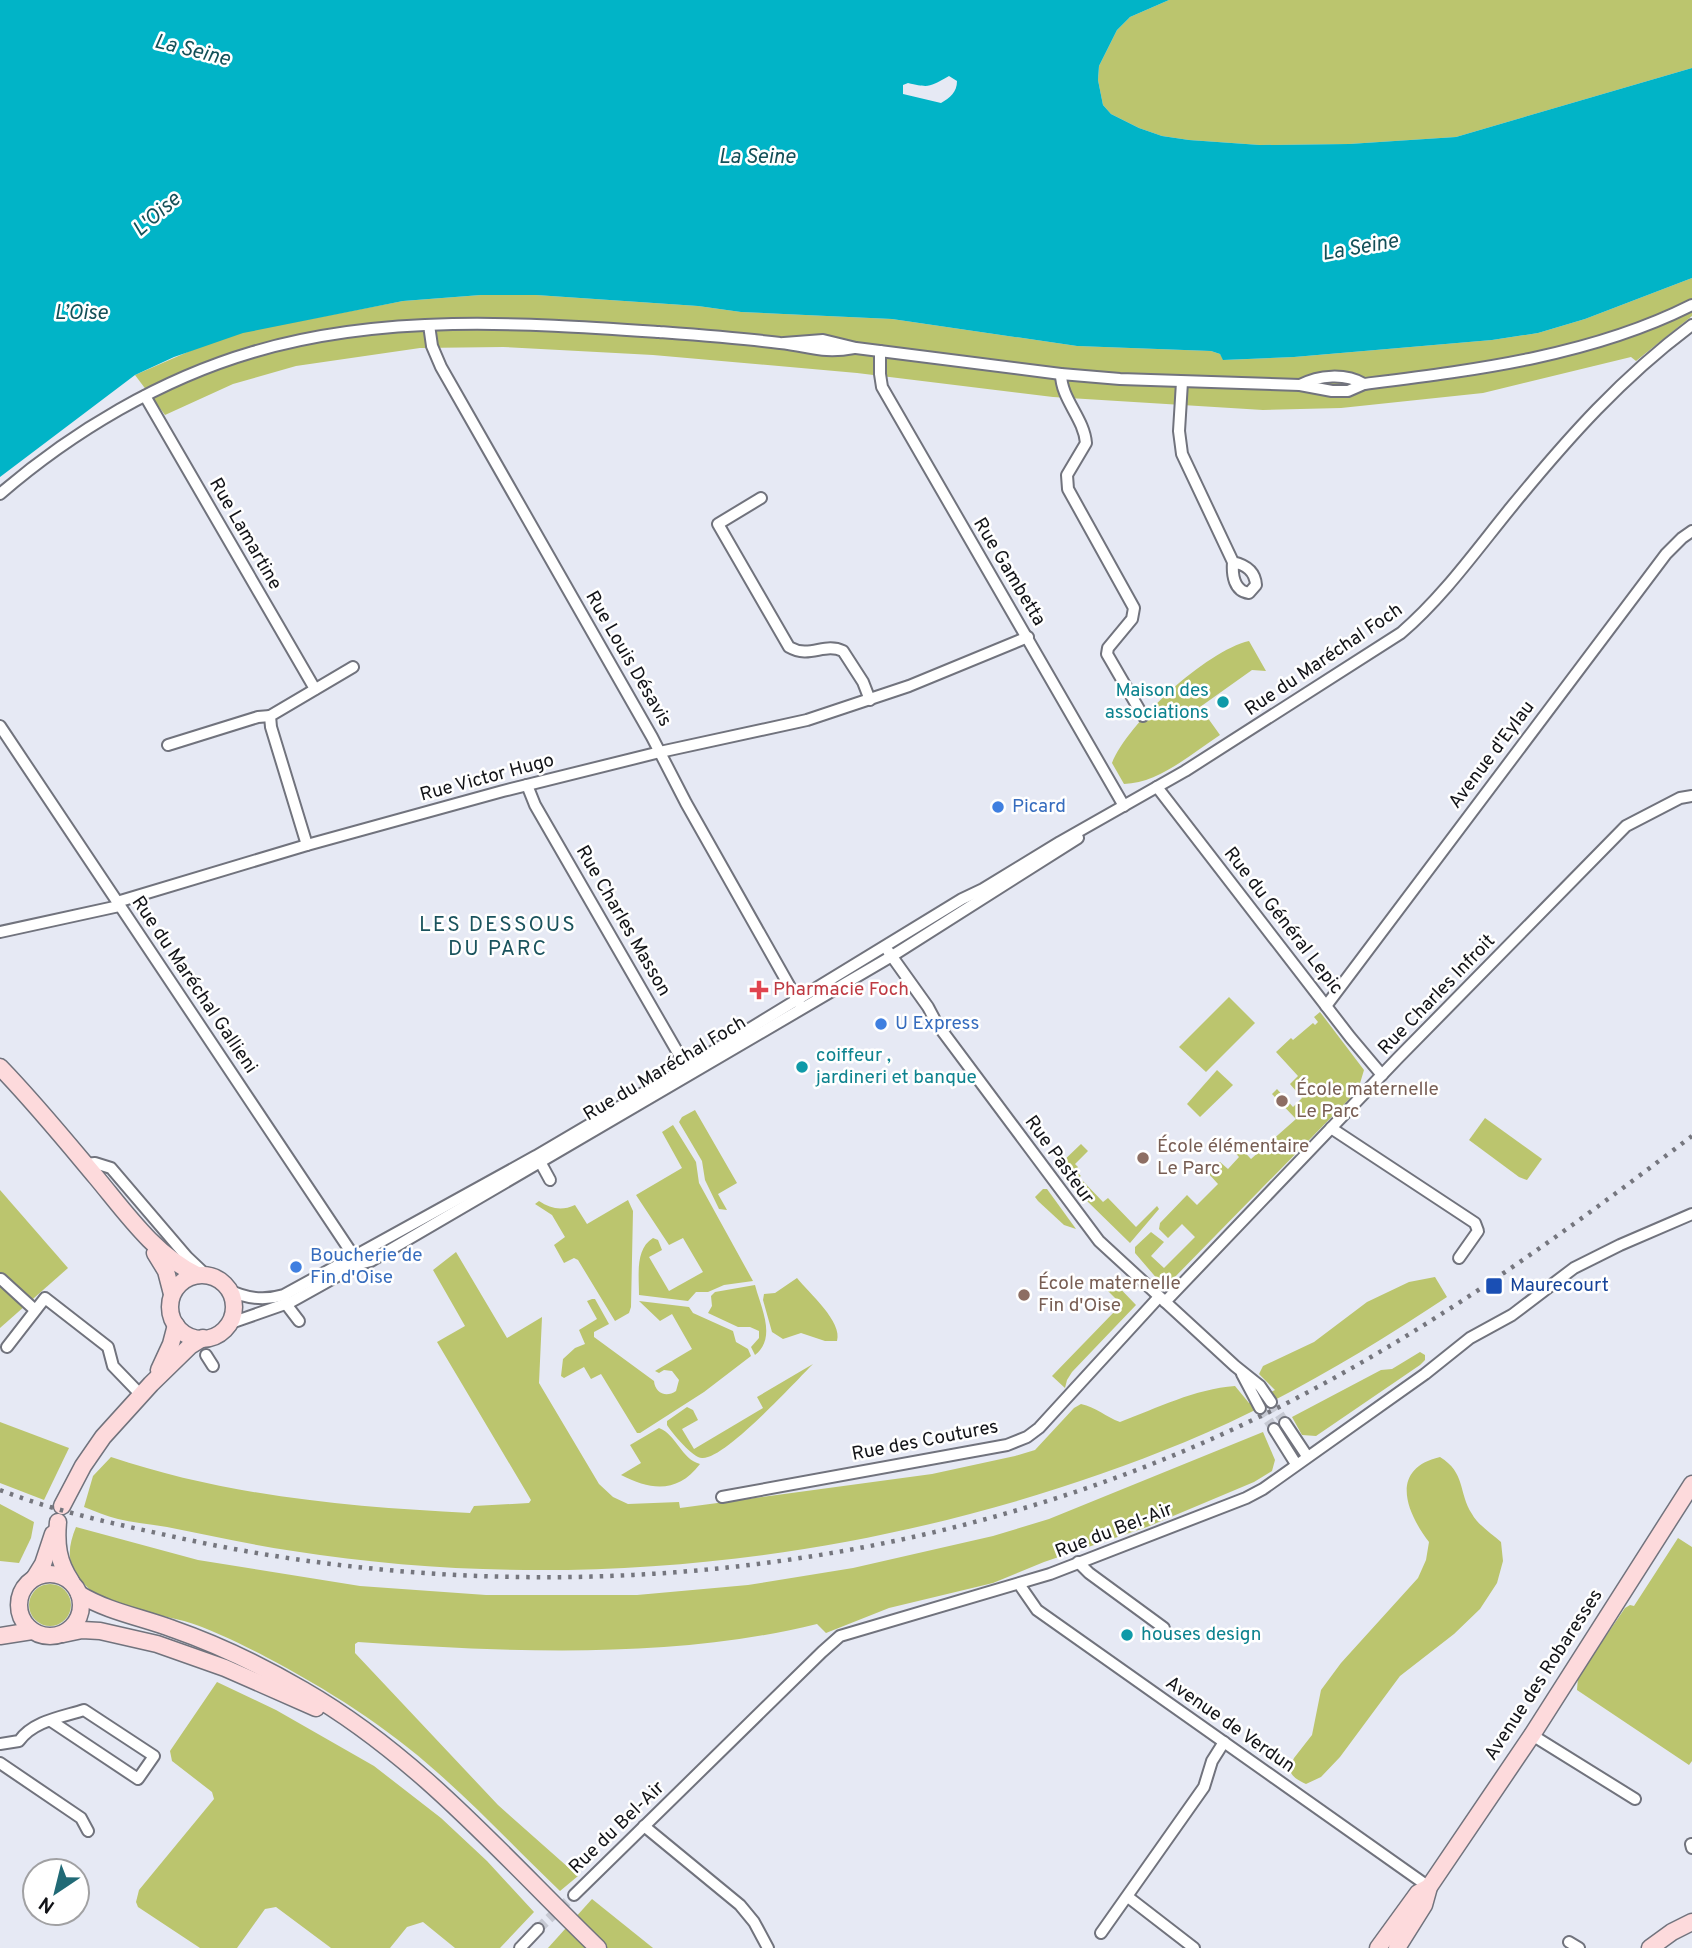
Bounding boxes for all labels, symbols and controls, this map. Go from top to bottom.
water label: La Seine [151,29,234,74]
water label: La Seine [719,144,797,171]
water label: L'Oise [127,186,188,243]
water label: La Seine [1320,228,1401,268]
water label: L’Oise [54,300,109,327]
street label: Rue Lamartine [203,474,287,594]
street label: Rue Gambetta [967,514,1051,630]
street label: Rue Louis Désavis [579,587,677,731]
street label: Rue du Maréchal Foch [1240,598,1408,722]
place label: Maison des associations [1105,679,1209,725]
marker: Maison des associations [1215,694,1231,710]
street label: Avenue d'Eylau [1444,696,1540,814]
street label: Rue Victor Hugo [417,749,557,807]
place label: Picard [1012,795,1066,819]
marker: Picard [990,799,1006,815]
street label: Rue Charles Masson [570,841,676,1001]
street label: Rue du Général Lepic [1218,842,1348,1000]
street label: Rue du Maréchal Gallieni [126,892,262,1078]
district label: LES DESSOUS DU PARC [419,912,577,963]
street label: Rue Charles Infroit [1373,930,1501,1060]
place label: Pharmacie Foch [773,978,909,1002]
marker: Pharmacie Foch [751,982,767,998]
street label: Rue du Maréchal Foch [579,1011,751,1127]
place label: U Express [895,1012,979,1036]
marker: U Express [873,1016,889,1032]
place label: coiffeur , jardineri et banque [815,1044,977,1090]
marker: coiffeur , jardineri et banque [794,1059,810,1075]
place label: École maternelle Le Parc [1296,1077,1439,1124]
marker: École maternelle Le Parc [1274,1093,1290,1109]
street label: Rue Pasteur [1019,1111,1099,1209]
place label: École élémentaire Le Parc [1157,1134,1309,1181]
marker: École élémentaire Le Parc [1135,1150,1151,1166]
place label: Boucherie de Fin d'Oise [310,1244,422,1290]
marker: Boucherie de Fin d'Oise [288,1259,304,1275]
place label: École maternelle Fin d'Oise [1038,1271,1181,1318]
place label: Maurecourt [1510,1274,1609,1298]
marker: Maurecourt [1484,1276,1504,1296]
marker: École maternelle Fin d'Oise [1016,1287,1032,1303]
street label: Rue des Coutures [850,1415,1000,1467]
street label: Rue du Bel-Air [1052,1497,1177,1564]
street label: Avenue des Robaresses [1480,1585,1608,1765]
place label: houses design [1141,1623,1261,1647]
marker: houses design [1119,1627,1135,1643]
street label: Avenue de Verdun [1161,1671,1299,1779]
street label: Rue du Bel-Air [564,1776,670,1880]
north arrow [21,1857,91,1927]
text: N [35,1891,60,1918]

